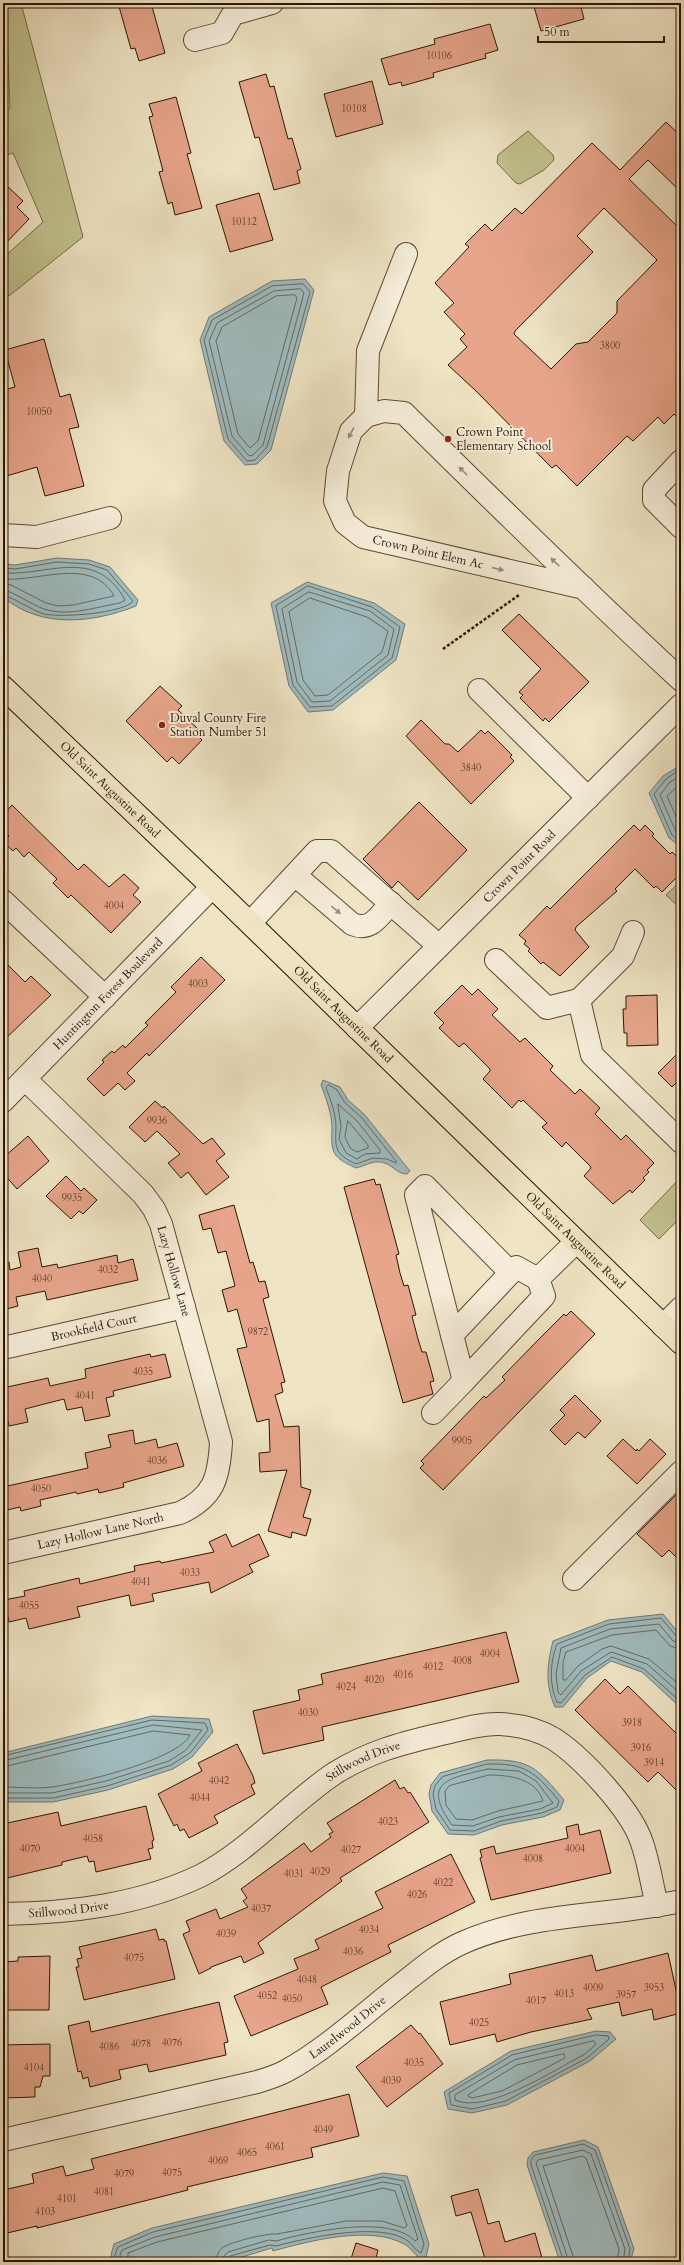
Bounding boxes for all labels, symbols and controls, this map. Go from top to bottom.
scale bar [538,18,664,44]
text: 50 m [544,24,571,40]
house number: 10106 [426,49,452,63]
house number: 10108 [341,102,367,116]
house number: 10112 [231,215,257,229]
house number: 3800 [600,339,620,353]
house number: 10050 [26,405,52,419]
place label: Crown Point Elementary School [456,424,551,454]
one-way arrow [348,427,355,439]
marker: Crown Point Elementary School [443,434,453,444]
one-way arrow [458,466,468,476]
street label: Crown Point Elem Ac [371,531,486,573]
one-way arrow [550,557,560,567]
one-way arrow [492,566,504,572]
place label: Duval County Fire Station Number 51 [170,710,267,740]
marker: Duval County Fire Station Number 51 [157,720,167,730]
street label: Old Saint Augustine Road [56,737,164,841]
house number: 3840 [461,761,481,775]
street label: Crown Point Road [479,826,560,906]
house number: 4004 [104,899,124,913]
one-way arrow [331,905,342,914]
street label: Huntington Forest Boulevard [49,934,167,1053]
street label: Old Saint Augustine Road [290,962,397,1067]
house number: 4003 [188,977,208,991]
house number: 9936 [147,1114,167,1128]
street label: Old Saint Augustine Road [522,1188,629,1293]
house number: 9935 [62,1191,82,1205]
street label: Lazy Hollow Lane [153,1224,195,1318]
house number: 4032 [98,1263,118,1277]
house number: 4040 [32,1272,52,1286]
street label: Brookfield Court [49,1310,138,1345]
house number: 9872 [248,1325,268,1339]
house number: 4035 [133,1365,153,1379]
house number: 4041 [75,1389,95,1403]
house number: 9905 [452,1434,472,1448]
house number: 4036 [147,1454,167,1468]
house number: 4050 [31,1482,51,1496]
street label: Lazy Hollow Lane North [36,1509,166,1553]
house number: 4033 [180,1566,200,1580]
house number: 4041 [131,1575,151,1589]
house number: 4055 [19,1599,39,1613]
house number: 4004 [480,1647,500,1661]
house number: 4008 [452,1654,472,1668]
house number: 4012 [423,1660,443,1674]
house number: 4016 [393,1668,413,1682]
house number: 4020 [364,1673,384,1687]
house number: 4024 [336,1680,356,1694]
house number: 4030 [298,1706,318,1720]
house number: 3918 [622,1716,642,1730]
street label: Stillwood Drive [323,1737,402,1785]
house number: 3916 [631,1741,651,1755]
house number: 3914 [644,1756,664,1770]
house number: 4042 [209,1774,229,1788]
house number: 4044 [190,1791,210,1805]
house number: 4023 [378,1815,398,1829]
house number: 4058 [83,1832,103,1846]
house number: 4070 [20,1842,40,1856]
house number: 4004 [565,1842,585,1856]
house number: 4027 [341,1843,361,1857]
house number: 4008 [523,1852,543,1866]
house number: 4029 [310,1865,330,1879]
house number: 4031 [284,1867,304,1881]
house number: 4022 [433,1876,453,1890]
house number: 4026 [407,1888,427,1902]
street label: Stillwood Drive [28,1897,110,1921]
house number: 4037 [251,1902,271,1916]
house number: 4034 [359,1923,379,1937]
house number: 4039 [216,1927,236,1941]
house number: 4036 [343,1945,363,1959]
house number: 4075 [124,1951,144,1965]
house number: 4048 [297,1973,317,1987]
house number: 4009 [583,1981,603,1995]
house number: 3953 [644,1981,664,1995]
house number: 4013 [554,1987,574,2001]
house number: 3957 [616,1988,636,2002]
house number: 4052 [257,1989,277,2003]
house number: 4050 [282,1992,302,2006]
street label: Laurelwood Drive [306,1992,389,2063]
house number: 4017 [526,1994,546,2008]
house number: 4025 [469,2016,489,2030]
house number: 4076 [162,2036,182,2050]
house number: 4078 [131,2037,151,2051]
house number: 4086 [99,2040,119,2054]
house number: 4035 [404,2056,424,2070]
house number: 4104 [24,2061,44,2075]
house number: 4039 [381,2074,401,2088]
house number: 4049 [313,2123,333,2137]
house number: 4061 [265,2140,285,2154]
house number: 4065 [237,2146,257,2160]
house number: 4069 [208,2154,228,2168]
house number: 4075 [162,2166,182,2180]
house number: 4079 [114,2167,134,2181]
house number: 4081 [94,2185,114,2199]
house number: 4101 [57,2192,77,2206]
house number: 4103 [35,2205,55,2219]

